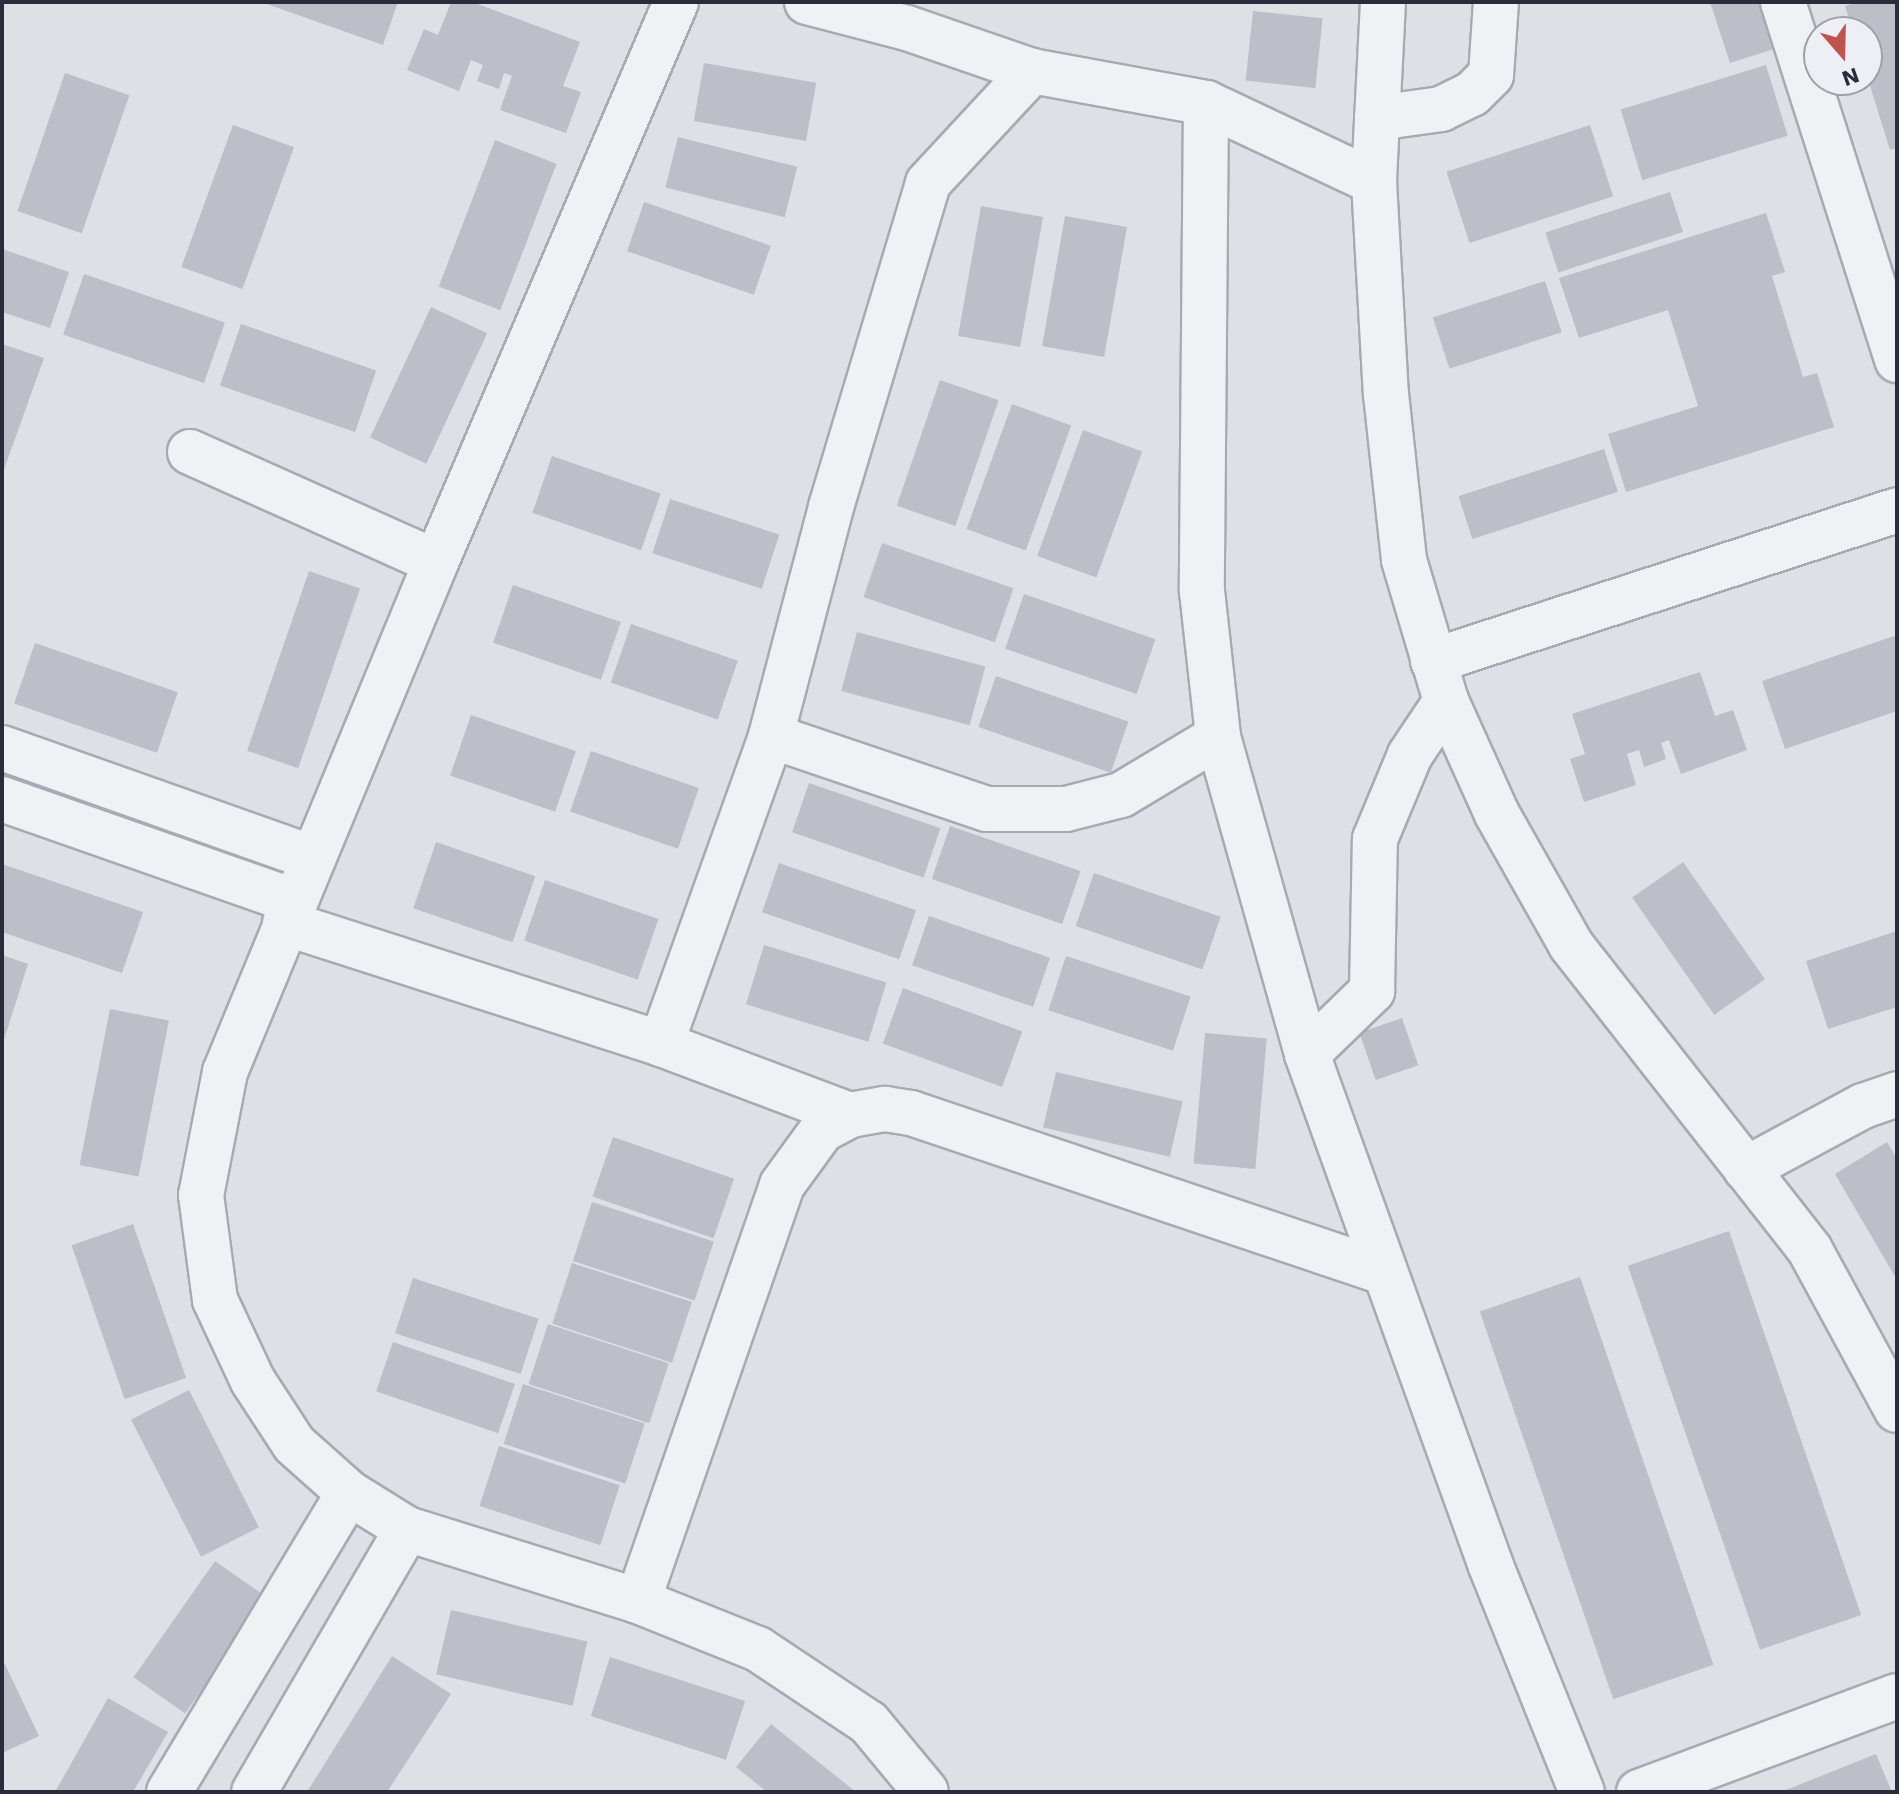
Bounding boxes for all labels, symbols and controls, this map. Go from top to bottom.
north arrow [1803,16,1883,96]
text: N [1839,63,1863,92]

